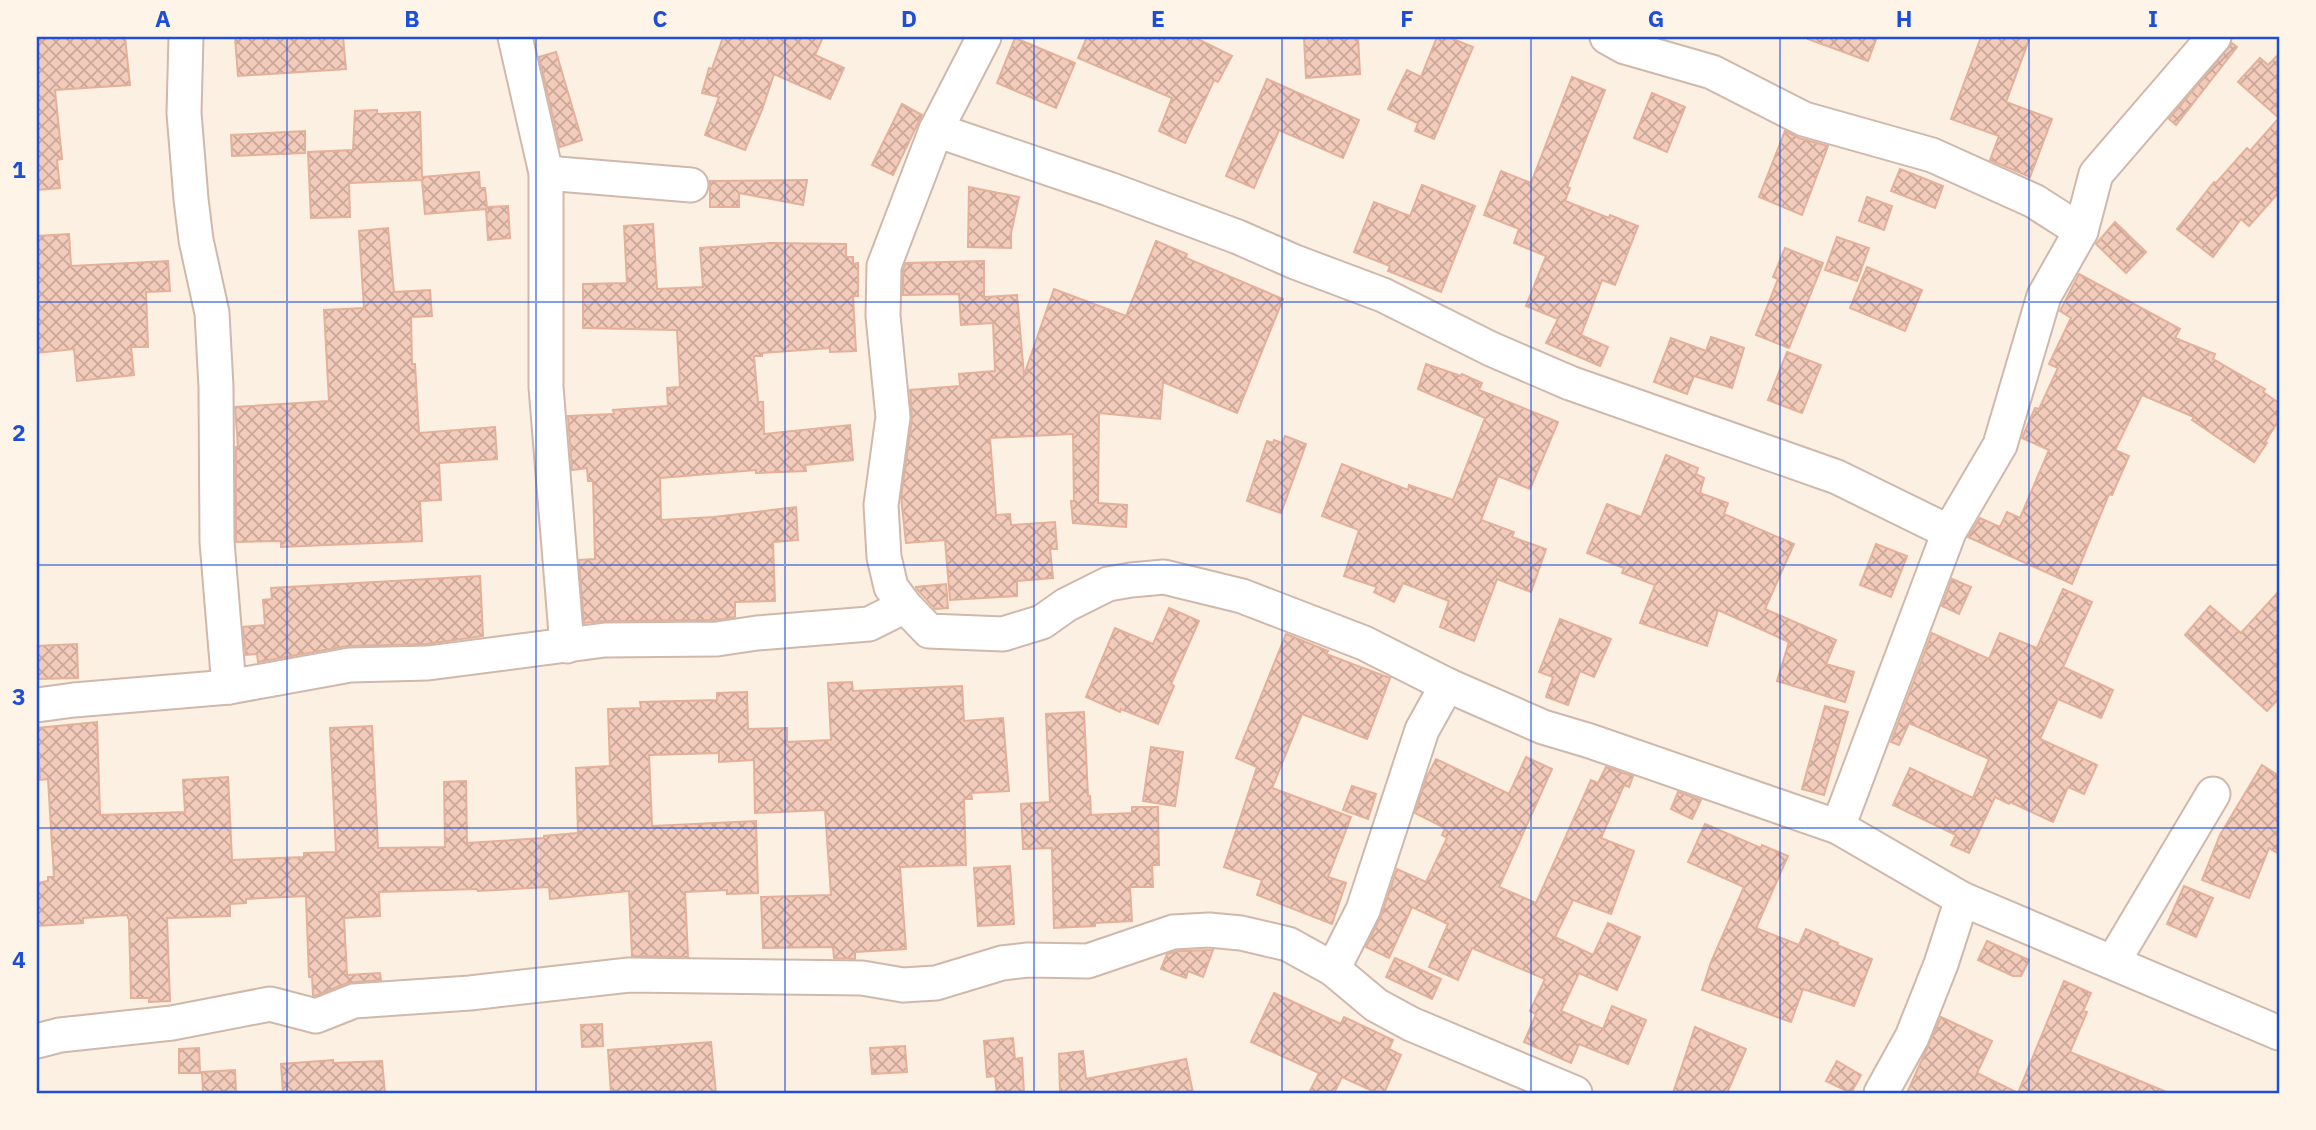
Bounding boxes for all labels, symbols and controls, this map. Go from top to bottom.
text: A [155,3,171,33]
text: B [404,3,420,33]
text: C [653,3,668,33]
text: D [901,3,917,33]
text: E [1151,3,1165,33]
text: F [1400,3,1414,33]
text: G [1648,3,1664,33]
text: H [1896,3,1912,33]
text: I [2148,3,2158,33]
text: 1 [12,154,26,184]
text: 2 [12,417,26,447]
text: 3 [12,681,26,711]
text: 4 [12,944,26,974]

